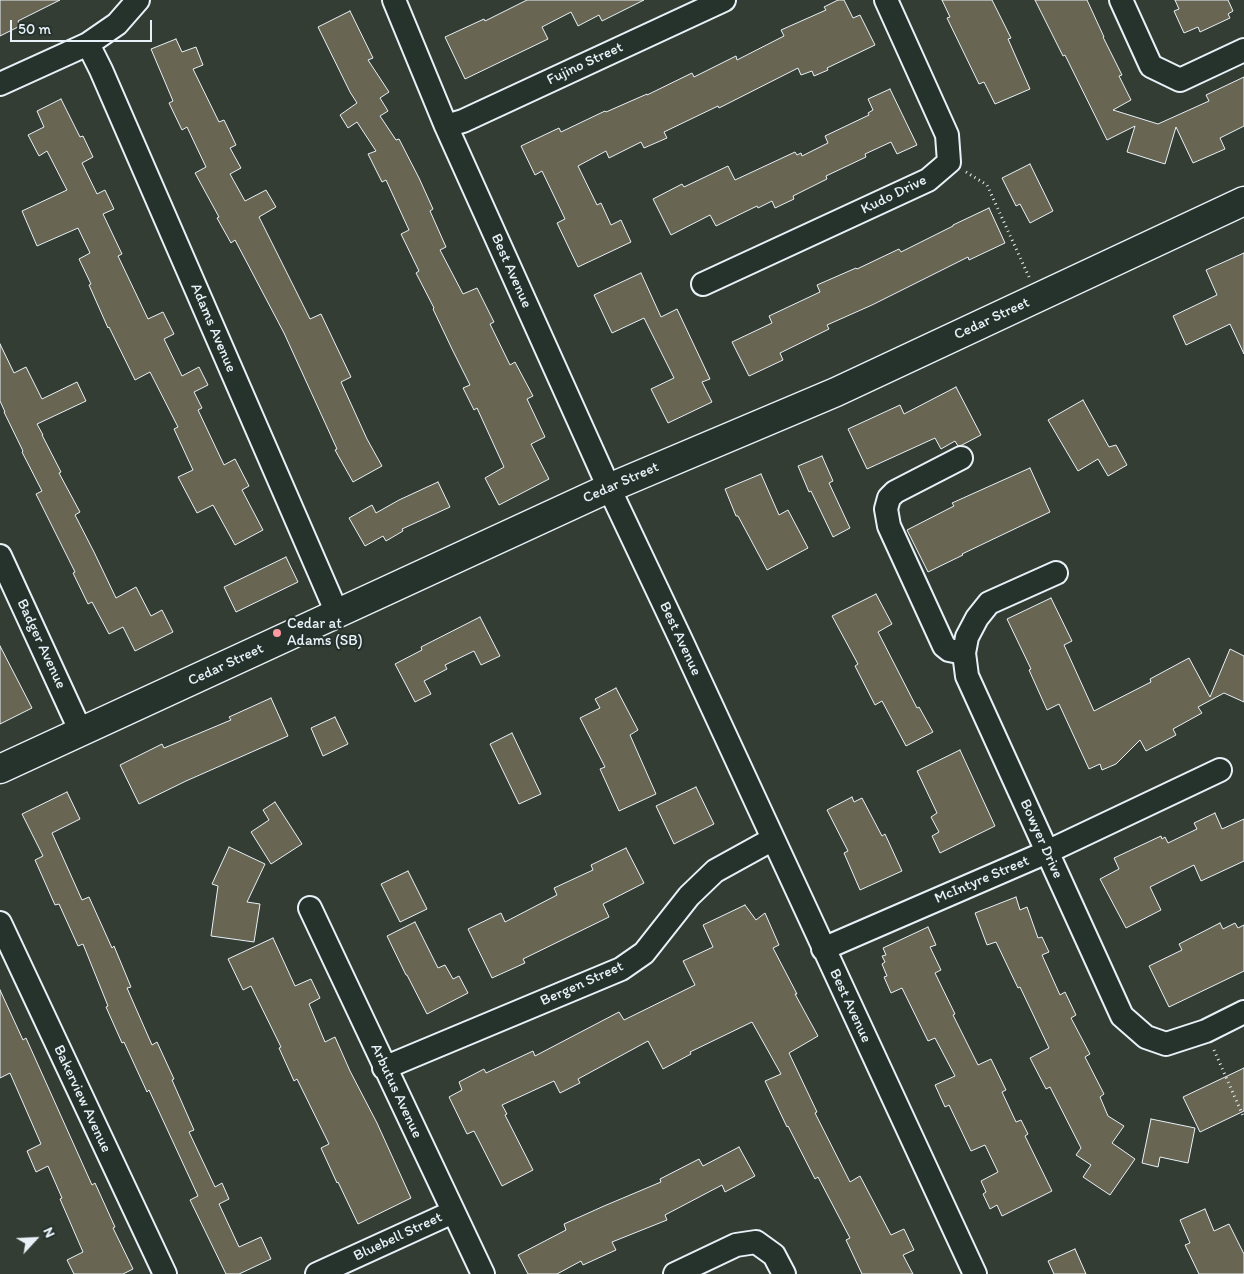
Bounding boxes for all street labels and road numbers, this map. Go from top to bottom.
street label: Fujino Street [544,39,626,89]
street label: Kudo Drive [858,171,930,219]
street label: Best Avenue [487,231,535,311]
street label: Adams Avenue [186,281,240,375]
street label: Cedar Street [951,294,1033,344]
street label: Cedar Street [580,458,662,508]
street label: Badger Avenue [12,596,70,692]
street label: Best Avenue [655,599,705,679]
street label: Cedar Street [185,640,267,690]
street label: Bowyer Drive [1016,797,1066,881]
street label: McIntyre Street [932,852,1032,908]
street label: Bergen Street [538,958,626,1010]
street label: Best Avenue [825,966,875,1046]
street label: Arbutus Avenue [366,1041,426,1141]
street label: Bakerview Avenue [49,1042,115,1156]
street label: Bluebell Street [351,1209,445,1265]

